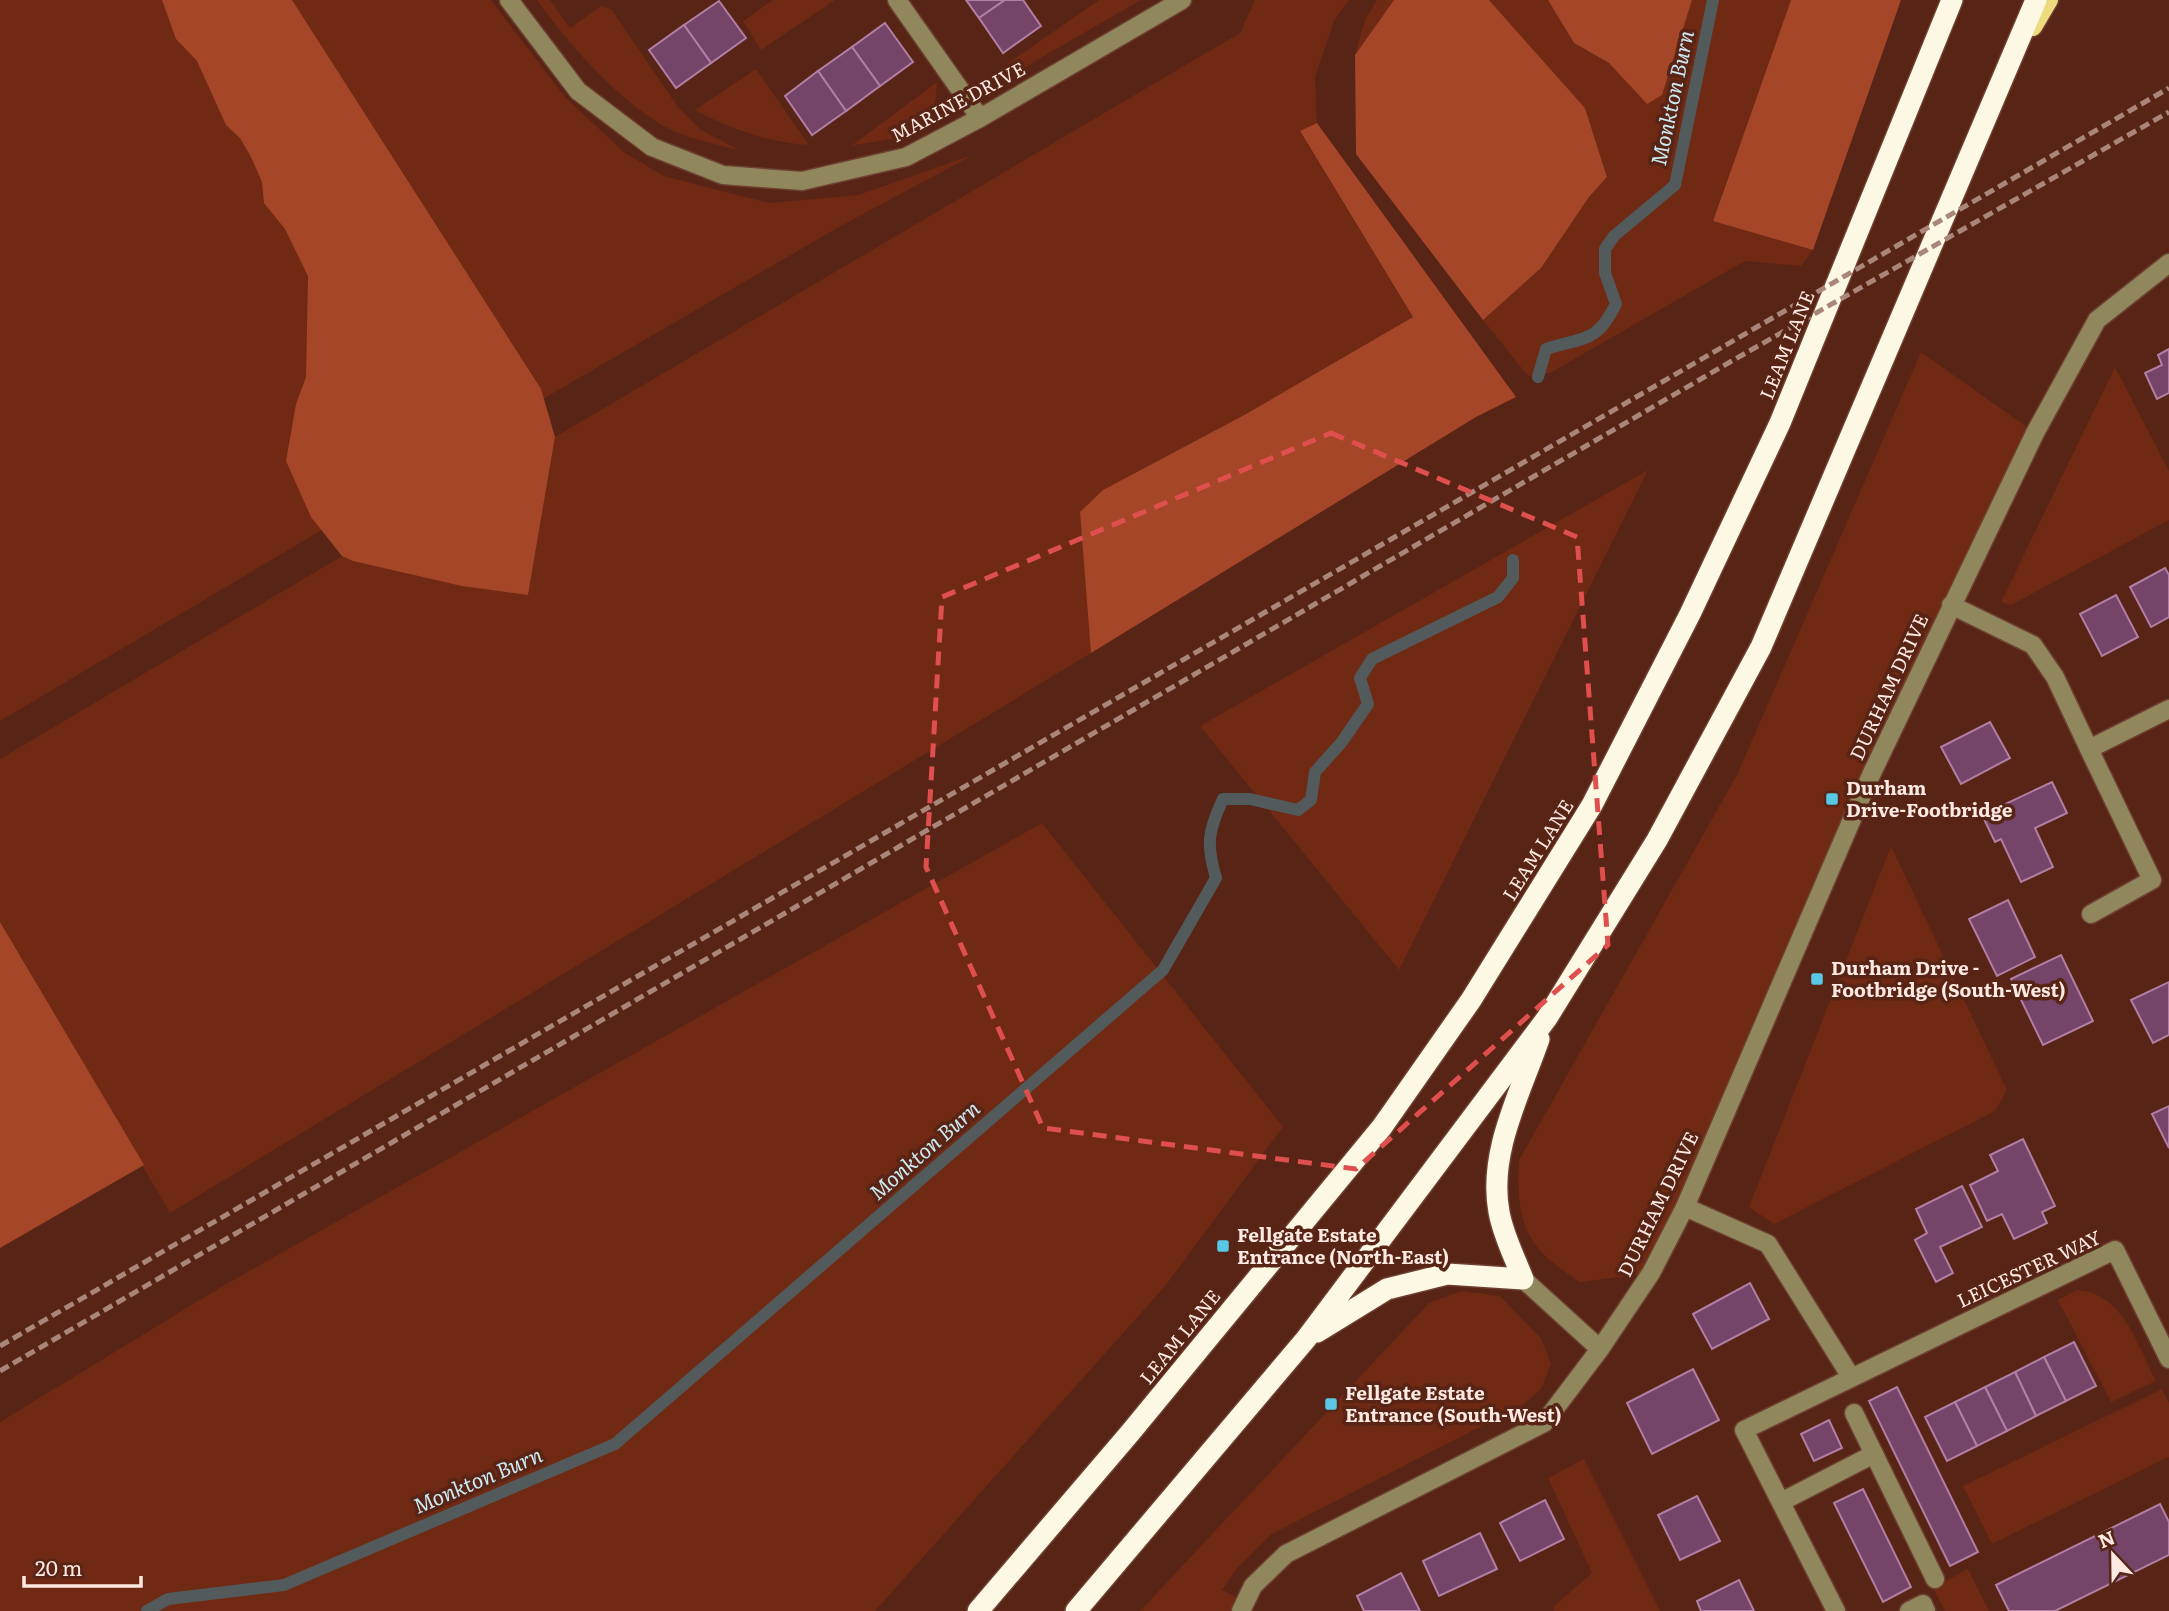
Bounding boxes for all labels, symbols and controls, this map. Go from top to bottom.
water label: Monkton Burn [1641,27,1700,168]
street label: MARINE DRIVE [885,54,1030,148]
street label: LEAM LANE [1752,286,1821,403]
street label: DURHAM DRIVE [1842,609,1934,764]
place label: Durham Drive-Footbridge [1846,773,2013,823]
marker: Durham Drive-Footbridge [1824,791,1840,807]
street label: LEAM LANE [1495,793,1580,906]
place label: Durham Drive - Footbridge (South-West) [1831,953,2066,1003]
marker: Durham Drive - Footbridge (South-West) [1809,971,1825,987]
water label: Monkton Burn [861,1092,986,1206]
street label: DURHAM DRIVE [1610,1126,1704,1281]
place label: Fellgate Estate Entrance (North-East) [1237,1220,1449,1270]
street label: LEICESTER WAY [1952,1222,2106,1314]
marker: Fellgate Estate Entrance (North-East) [1215,1238,1231,1254]
street label: LEAM LANE [1132,1283,1226,1390]
place label: Fellgate Estate Entrance (South-West) [1345,1378,1562,1428]
marker: Fellgate Estate Entrance (South-West) [1323,1396,1339,1412]
water label: Monkton Burn [408,1437,547,1520]
north arrow [2078,1520,2148,1590]
text: N [2094,1522,2119,1554]
scale bar [24,1544,142,1588]
text: 20 m [35,1551,82,1582]

